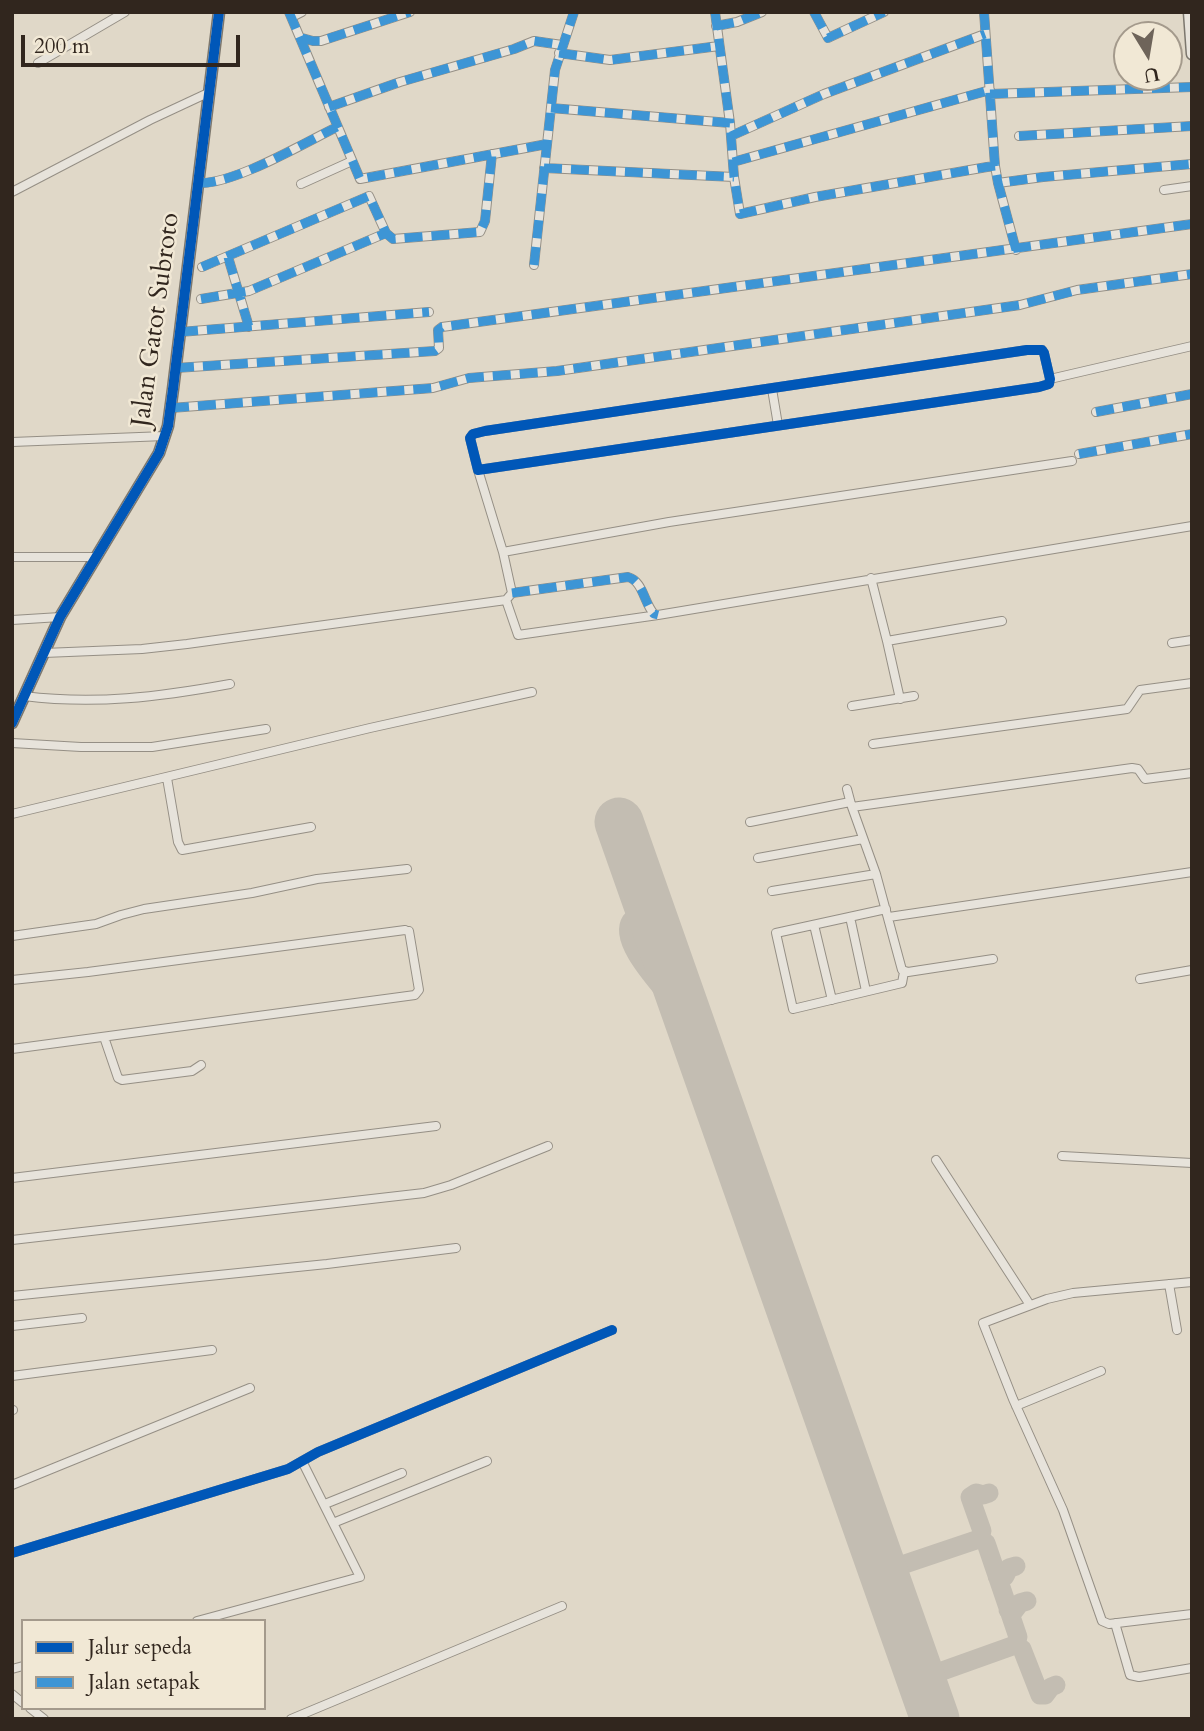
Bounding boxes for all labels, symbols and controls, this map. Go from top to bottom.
scale bar [24,21,243,65]
north arrow [1113,21,1183,91]
text: 200 m [34,32,90,61]
text: U [1142,60,1162,89]
street label: Jalan Gatot Subroto [127,211,187,429]
legend [21,1619,266,1710]
text: Jalur sepeda [88,1633,192,1662]
text: Jalan setapak [88,1668,200,1697]

